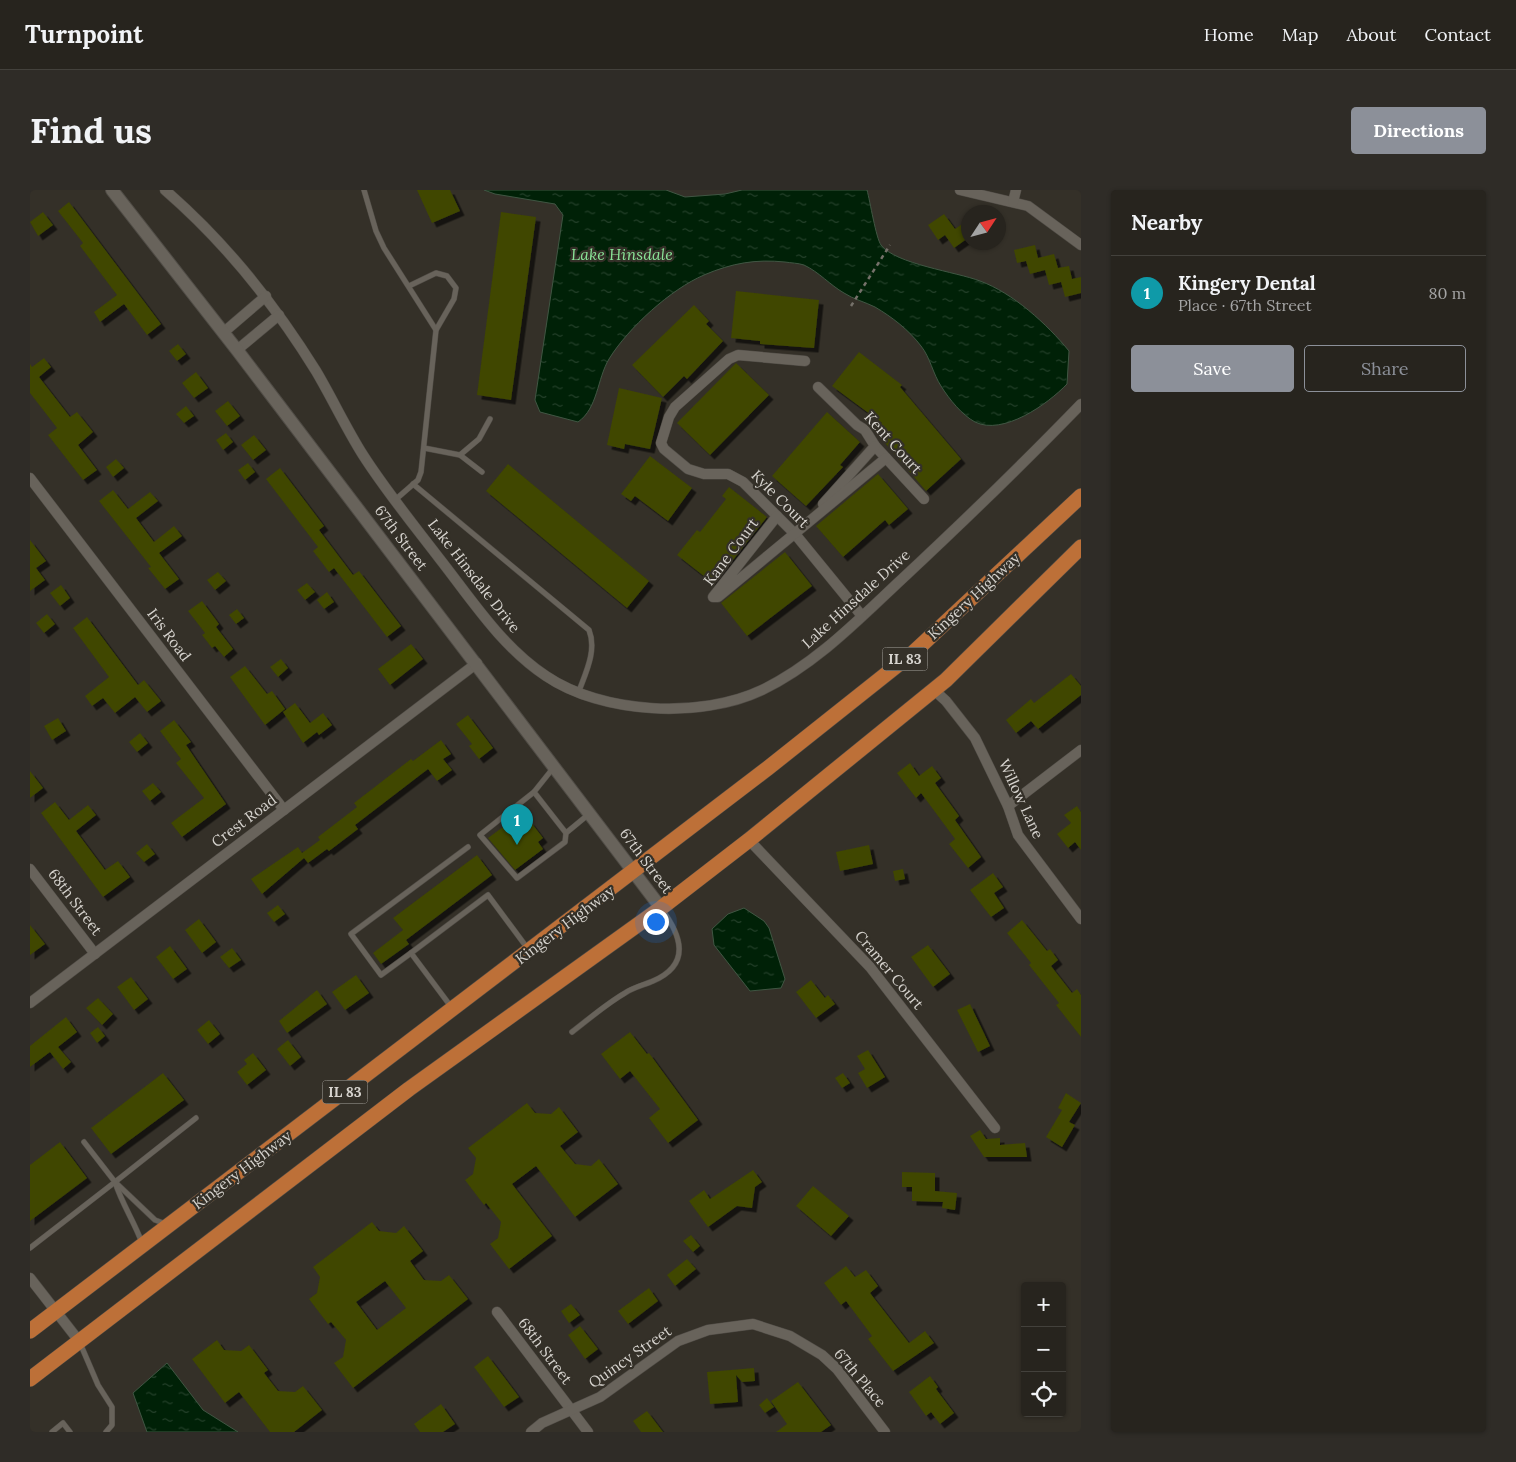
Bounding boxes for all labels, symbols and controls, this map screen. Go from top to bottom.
text: Turnpoint [25,19,143,50]
text: Home [1204,23,1254,46]
text: Map [1282,23,1318,46]
text: About [1346,23,1396,46]
text: Contact [1424,23,1491,46]
button: Directions [1351,107,1486,154]
text: Find us [30,108,152,153]
north arrow [961,205,1006,250]
text: Nearby [1131,209,1202,236]
water label: Lake Hinsdale [571,244,673,264]
text: Kingery Dental [1178,271,1316,295]
text: 1 [1144,283,1150,303]
text: 80 m [1429,283,1466,303]
text: Place · 67th Street [1178,295,1312,315]
button: Save [1131,345,1294,392]
button: Share [1304,345,1466,392]
street label: Kent Court [860,408,926,478]
street label: Kyle Court [747,466,814,532]
street label: 67th Street [371,501,432,574]
street label: Kane Court [699,514,762,589]
street label: Lake Hinsdale Drive [424,515,525,636]
street label: Lake Hinsdale Drive [798,545,914,652]
street label: Kingery Highway [924,548,1024,643]
street label: Iris Road [143,604,195,665]
road number: IL 83 [882,648,928,670]
street label: Willow Lane [995,756,1048,842]
street label: Crest Road [207,790,280,851]
pin: 1 [501,804,533,845]
street label: 67th Street [616,824,677,897]
street label: 68th Street [44,865,107,939]
street label: Kingery Highway [511,881,618,968]
your location [643,909,669,935]
street label: Cramer Court [851,926,928,1013]
road number: IL 83 [322,1080,368,1104]
street label: Kingery Highway [188,1126,295,1213]
map controls [1021,1282,1066,1417]
button: + [1021,1282,1066,1327]
street label: 68th Street [514,1314,577,1388]
street label: Quincy Street [585,1321,675,1392]
button: − [1021,1327,1066,1372]
street label: 67th Place [830,1344,891,1411]
button: locate [1021,1372,1066,1417]

